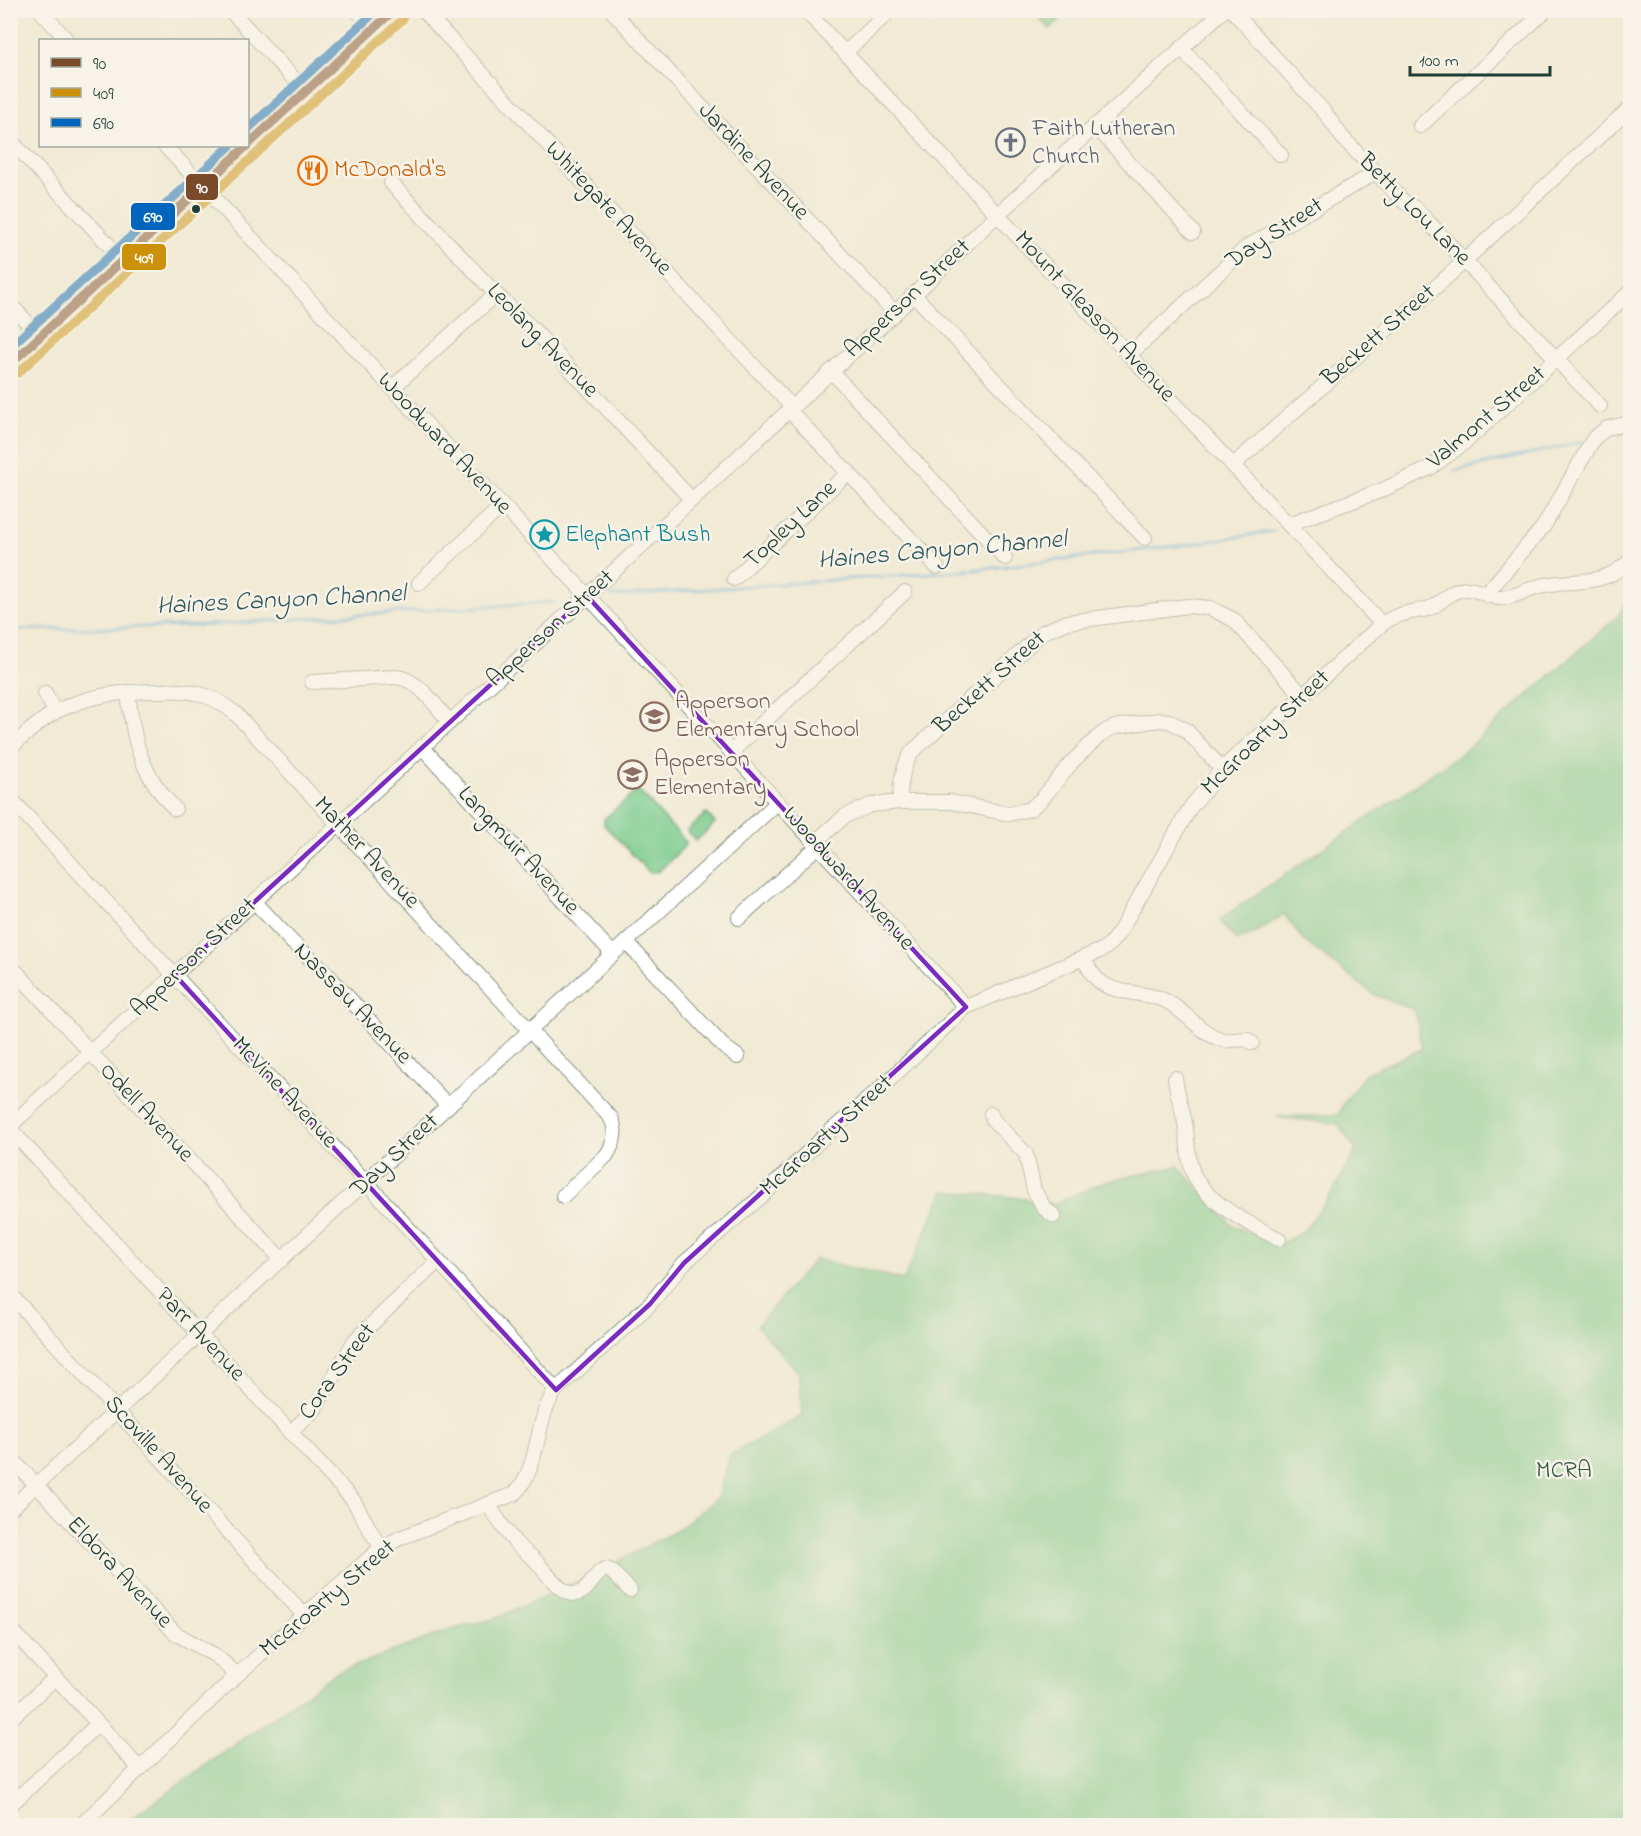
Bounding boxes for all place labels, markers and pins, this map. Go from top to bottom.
place label: Faith Lutheran Church [1031,112,1175,175]
church icon: Faith Lutheran Church [995,127,1027,159]
place label: McDonald's [334,153,446,188]
restaurant icon: McDonald's [297,154,329,186]
unlabelled marker [190,203,202,215]
place label: Elephant Bush [565,518,710,553]
place icon: Elephant Bush [528,519,560,551]
place label: Apperson Elementary School [675,685,859,749]
school or university icon: Apperson Elementary School [638,700,670,732]
place label: Apperson Elementary [654,743,766,807]
school or university icon: Apperson Elementary [617,758,649,790]

